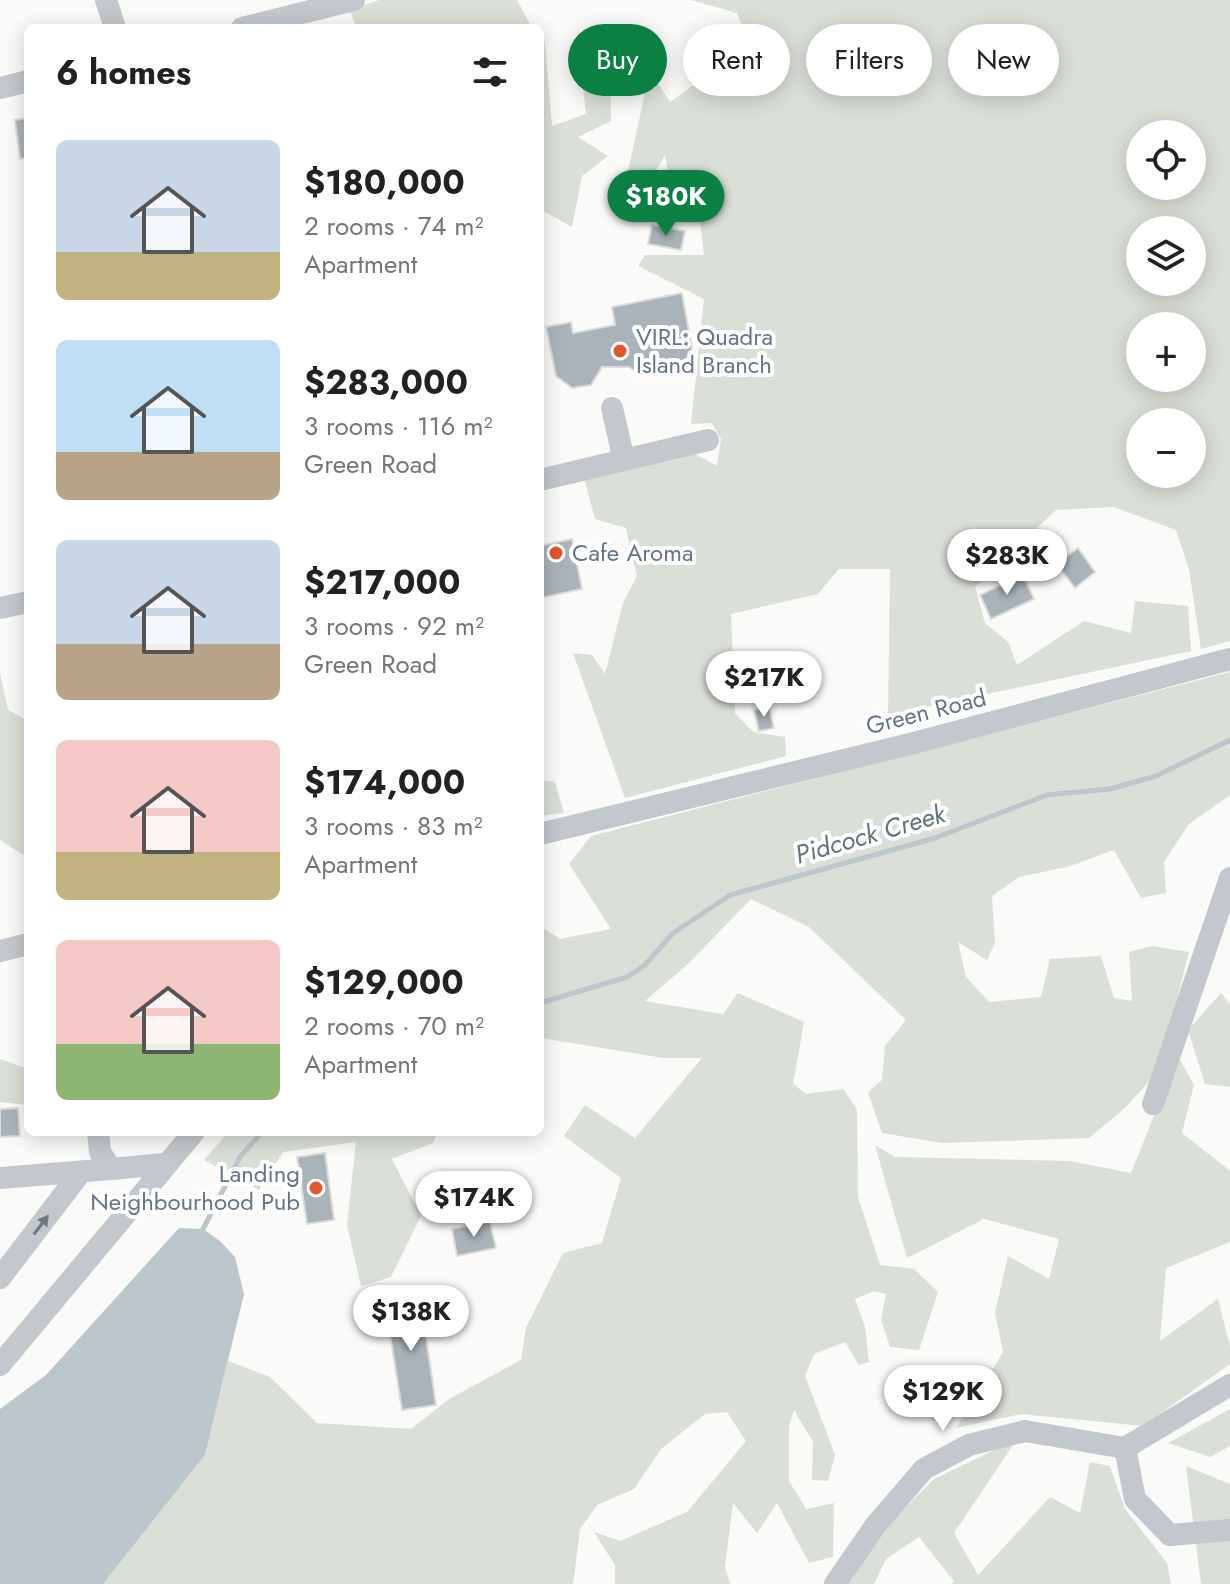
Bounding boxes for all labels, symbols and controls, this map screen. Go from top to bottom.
chip: Buy [568,24,667,96]
chip: Rent [683,24,790,96]
chip: Filters [806,24,932,96]
chip: New [948,24,1059,96]
text: 6 homes [56,48,191,97]
icon: filters [468,50,512,94]
map controls [1126,120,1206,488]
button: locate [1126,120,1206,200]
text: $180,000 [304,158,465,207]
pin: $180K [610,170,722,238]
icon: home [120,172,216,268]
text: $180K [625,177,707,215]
text: 2 rooms · 74 m² [304,207,484,245]
button: layers [1126,216,1206,296]
text: Apartment [304,245,417,283]
button: + [1126,312,1206,392]
place label: VIRL: Quadra Island Branch [636,319,773,382]
marker: VIRL: Quadra Island Branch [611,342,629,360]
text: $283,000 [304,358,468,407]
icon: home [120,372,216,468]
text: 3 rooms · 116 m² [304,407,493,445]
button: − [1126,408,1206,488]
text: Green Road [304,445,437,483]
pin: $283K [951,529,1063,597]
place label: Cafe Aroma [572,535,694,570]
text: $283K [965,536,1049,574]
marker: Cafe Aroma [547,544,565,562]
text: $217,000 [304,558,460,607]
icon: home [120,572,216,668]
text: 3 rooms · 92 m² [304,607,484,645]
text: Green Road [304,645,437,683]
pin: $217K [708,651,820,719]
text: $217K [724,658,804,696]
street label: Green Road [862,680,990,743]
text: $174,000 [304,758,465,807]
icon: home [120,772,216,868]
water label: Pidcock Creek [791,794,951,874]
text: 3 rooms · 83 m² [304,807,483,845]
text: Apartment [304,845,417,883]
text: $129,000 [304,958,464,1007]
icon: home [120,972,216,1068]
text: 2 rooms · 70 m² [304,1007,484,1045]
text: Apartment [304,1045,417,1083]
place label: Landing Neighbourhood Pub [90,1156,300,1219]
pin: $174K [418,1171,530,1239]
text: $174K [433,1178,515,1216]
marker: Landing Neighbourhood Pub [307,1179,325,1197]
one-way arrow [32,1215,48,1235]
pin: $138K [355,1285,467,1353]
text: $138K [371,1292,451,1330]
pin: $129K [887,1365,999,1433]
text: $129K [902,1372,984,1410]

